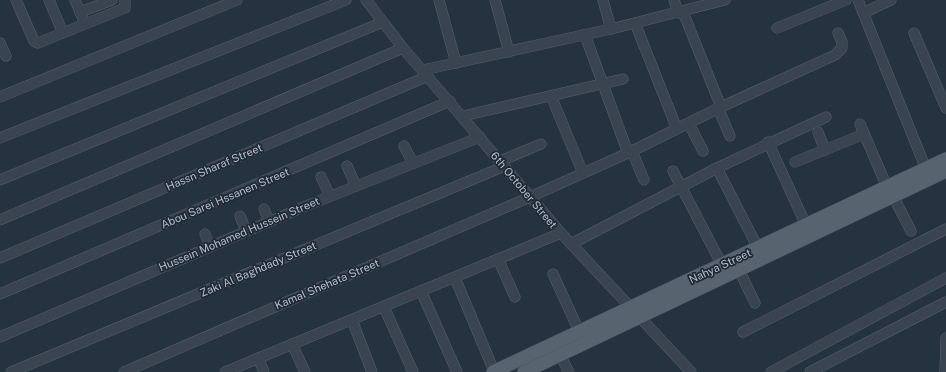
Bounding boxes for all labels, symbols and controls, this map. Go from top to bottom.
street label: Hassn Sharaf Street [164,141,264,193]
street label: 6th October Street [489,149,559,231]
street label: Abou Sarei Hssanen Street [159,165,291,231]
street label: Hussein Mohamed Hussein Street [157,195,321,273]
street label: Zaki Al Baghdady Street [198,239,318,299]
street label: Nahya Street [687,246,753,286]
street label: Kamal Shehata Street [273,257,381,311]

